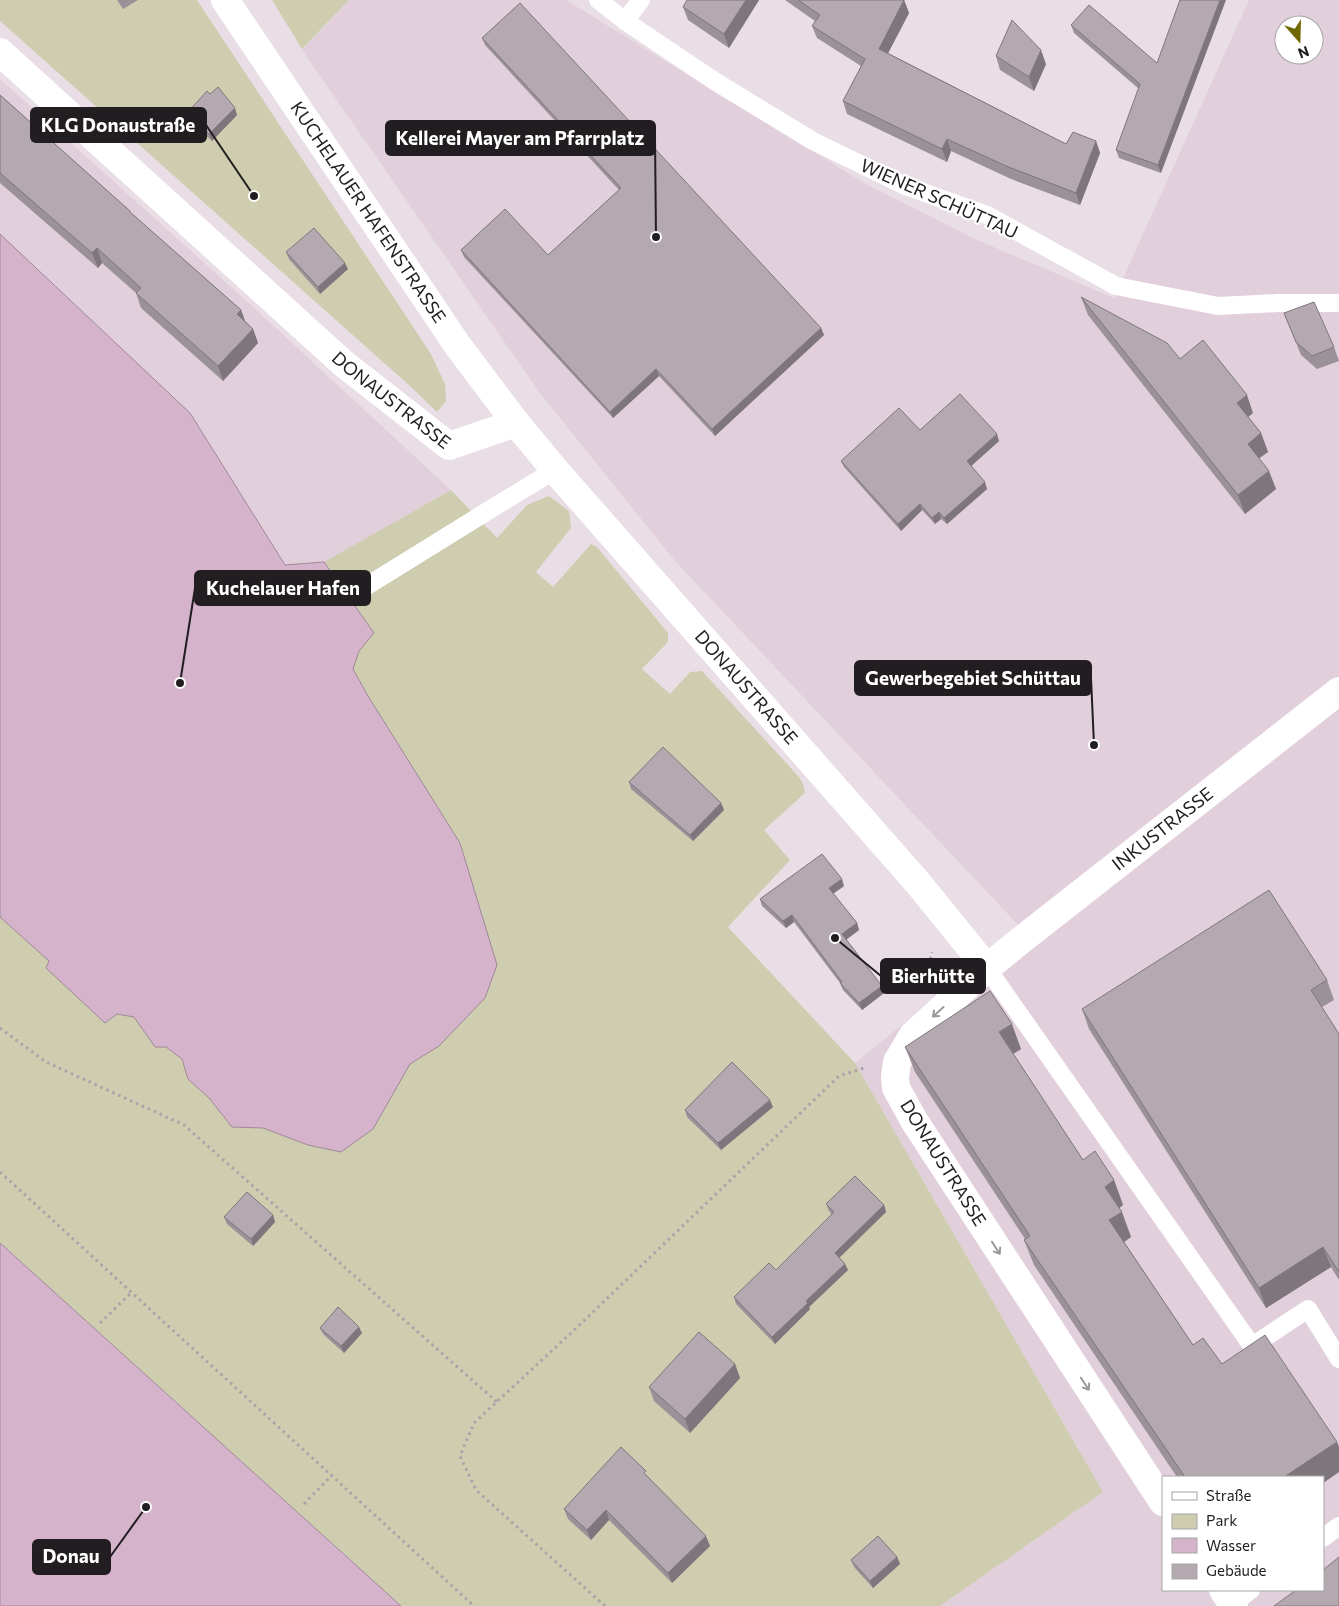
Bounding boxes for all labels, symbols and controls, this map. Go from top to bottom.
north arrow [1274,15,1324,65]
text: N [1296,43,1311,62]
street label: KUCHELAUER HAFENSTRASSE [287,97,451,327]
callout: KLG Donaustraße [31,108,206,142]
text: KLG Donaustraße [41,113,195,136]
callout: Kellerei Mayer am Pfarrplatz [386,121,655,155]
text: Kellerei Mayer am Pfarrplatz [396,126,645,149]
street label: WIENER SCHÜTTAU [857,153,1021,243]
street label: DONAUSTRASSE [328,347,455,453]
callout: Kuchelauer Hafen [195,571,370,605]
text: Kuchelauer Hafen [206,576,360,599]
street label: DONAUSTRASSE [691,625,803,748]
callout: Gewerbegebiet Schüttau [855,661,1091,695]
text: Gewerbegebiet Schüttau [865,666,1081,689]
street label: INKUSTRASSE [1107,782,1217,875]
callout: Bierhütte [881,959,985,993]
text: Bierhütte [891,964,975,987]
one-way arrow [931,1006,944,1018]
street label: DONAUSTRASSE [896,1095,992,1230]
one-way arrow [991,1240,1001,1254]
one-way arrow [1079,1377,1090,1391]
legend [1162,1476,1324,1591]
text: Straße [1206,1486,1252,1504]
text: Park [1206,1511,1237,1529]
text: Wasser [1206,1536,1256,1554]
callout: Donau [33,1540,110,1574]
text: Donau [42,1544,100,1567]
text: Gebäude [1206,1561,1267,1579]

